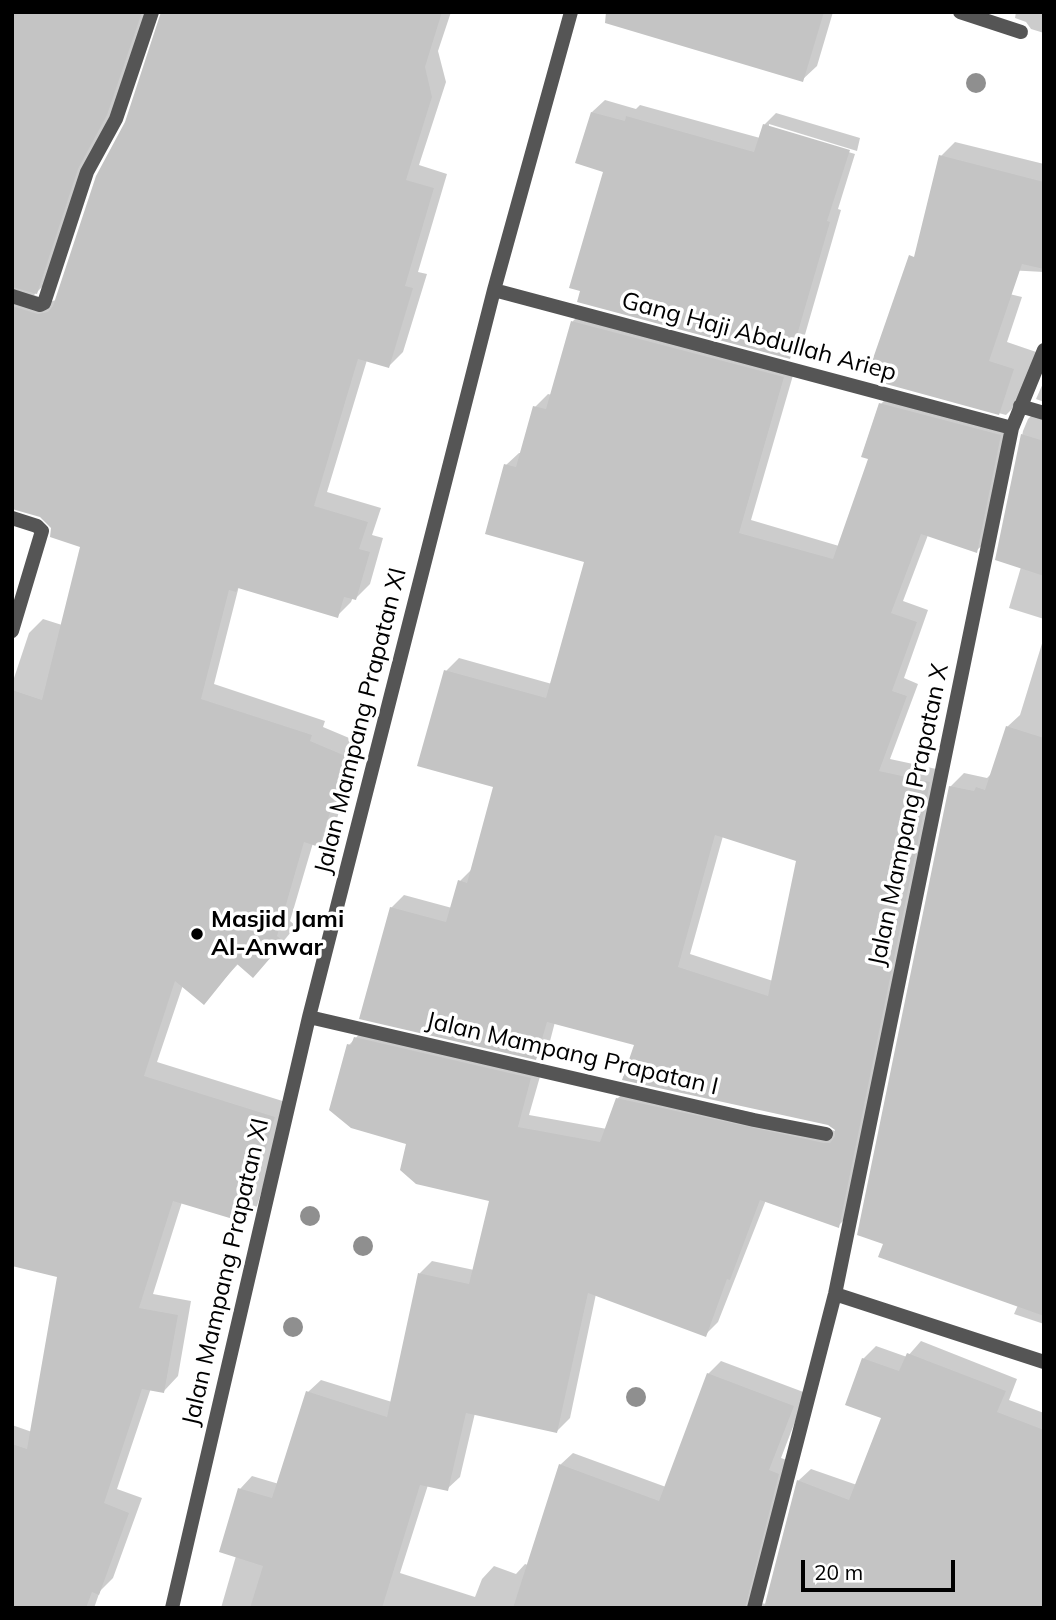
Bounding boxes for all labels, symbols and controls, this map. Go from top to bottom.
street label: Gang Haji Abdullah Ariep [619,286,899,388]
street label: Jalan Mampang Prapatan XI [309,565,413,877]
street label: Jalan Mampang Prapatan X [863,661,955,969]
place label: Masjid Jami Al-Anwar [211,906,344,962]
marker: Masjid Jami Al-Anwar [189,926,205,942]
street label: Jalan Mampang Prapatan I [423,1006,721,1102]
street label: Jalan Mampang Prapatan XI [177,1116,275,1428]
scale bar [804,1546,958,1590]
text: 20 m [814,1559,863,1585]

